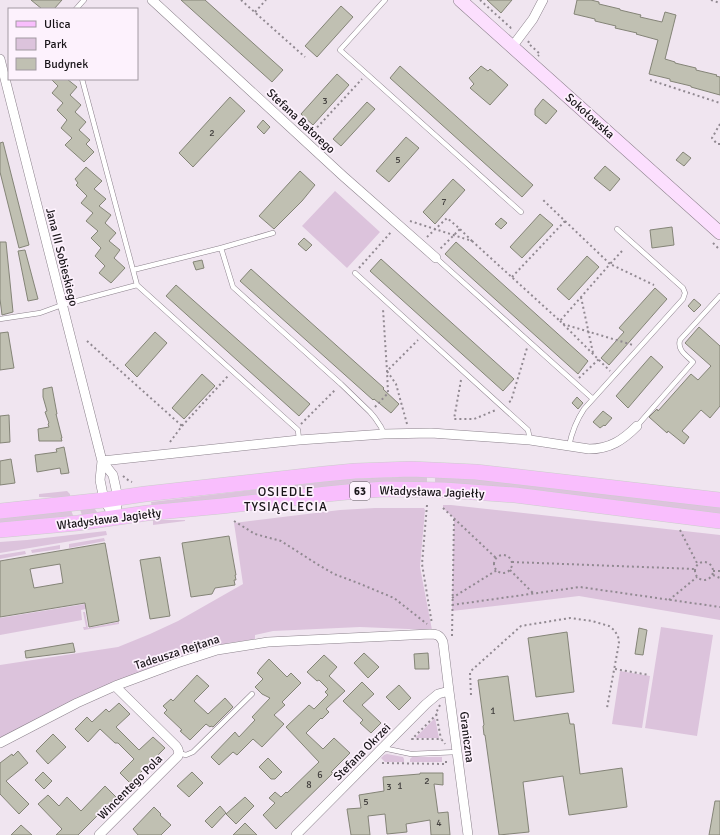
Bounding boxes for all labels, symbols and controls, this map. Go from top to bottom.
legend [8,8,138,80]
text: Ulica [44,17,71,32]
text: Park [44,37,67,52]
text: Budynek [44,57,88,72]
street label: Stefana Batorego [263,86,338,157]
street label: Sokołowska [562,90,617,142]
house number: 3 [322,95,328,107]
house number: 2 [209,127,215,139]
house number: 5 [395,154,401,166]
house number: 7 [441,196,447,208]
street label: Jana III Sobieskiego [42,206,81,308]
road number: 63 [350,482,370,500]
street label: Władysława Jagiełły [379,483,485,502]
district label: OSIEDLE TYSIĄCLECIA [244,484,328,515]
street label: Władysława Jagiełły [56,506,163,533]
street label: Tadeusza Rejtana [133,632,222,673]
house number: 1 [490,705,496,717]
street label: Graniczna [456,711,477,764]
street label: Stefana Okrzei [331,721,394,784]
street label: Wincentego Pola [95,752,166,823]
house number: 6 [317,769,323,781]
house number: 2 [424,775,430,787]
house number: 8 [306,779,312,791]
house number: 1 [397,780,403,792]
house number: 3 [386,781,392,793]
house number: 5 [363,796,369,808]
house number: 4 [436,817,442,829]

